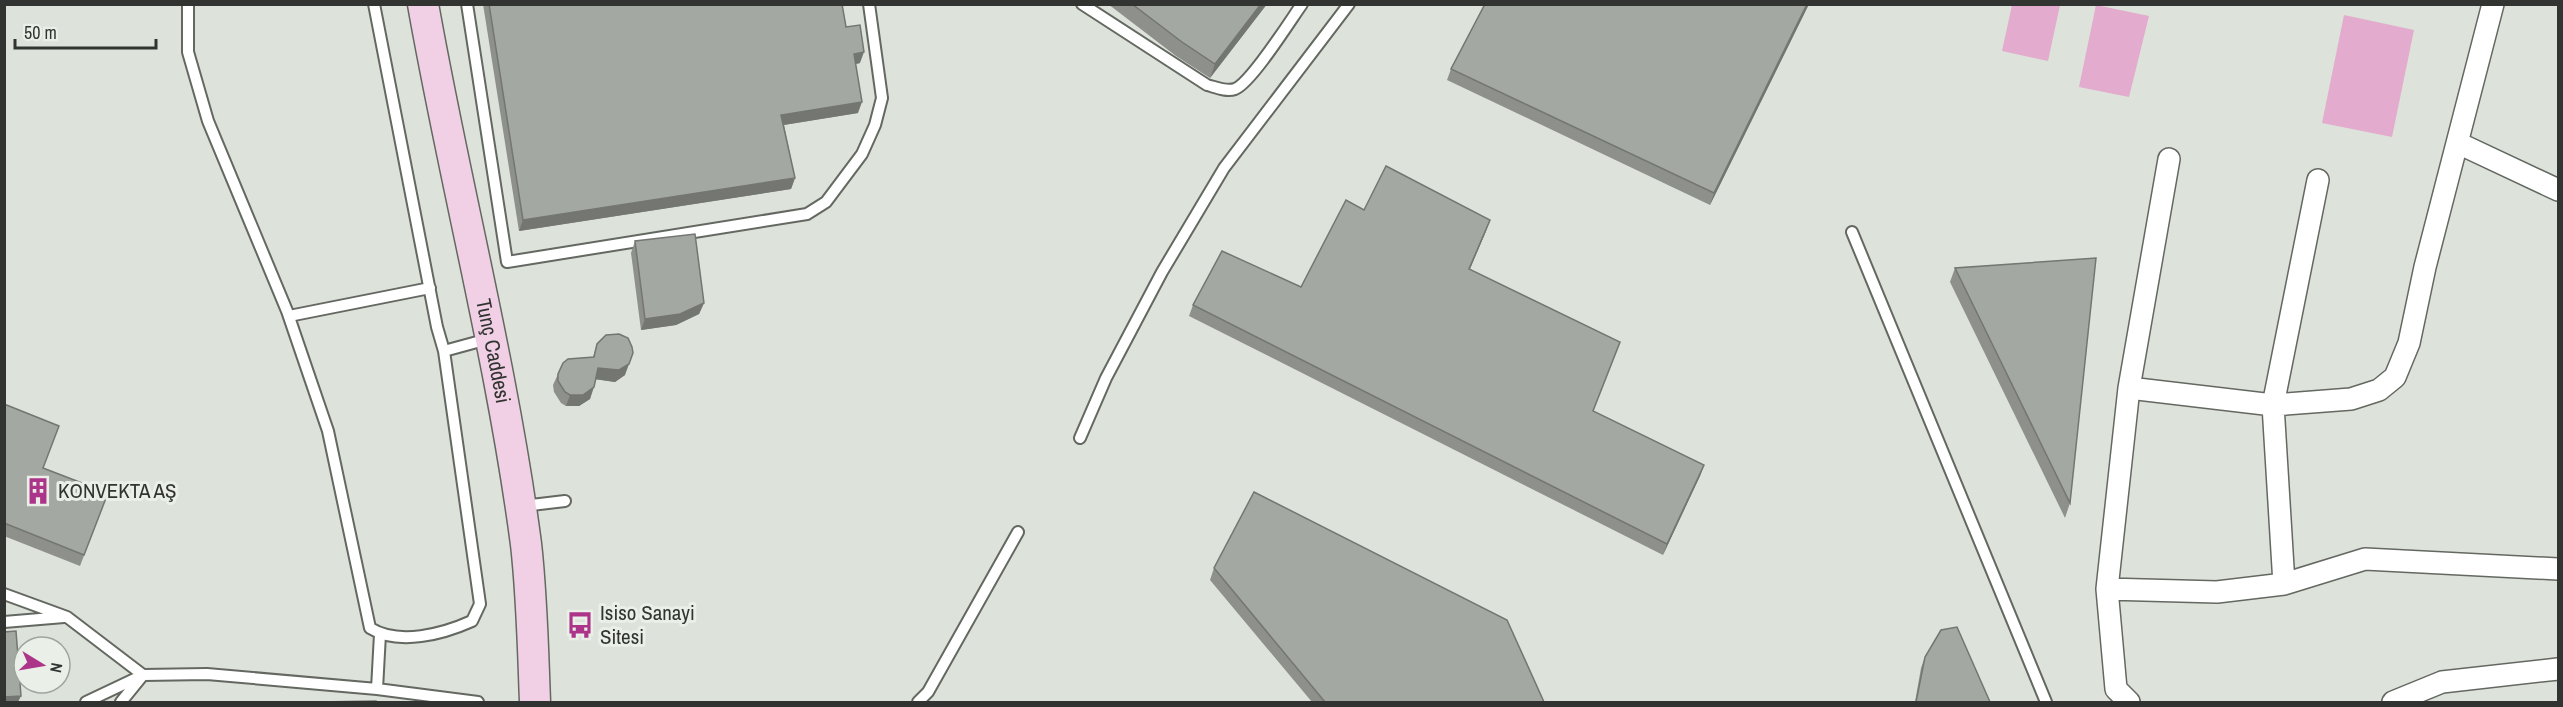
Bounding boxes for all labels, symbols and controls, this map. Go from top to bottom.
scale bar [15,12,156,50]
text: 50 m [24,20,57,45]
street label: Tunç Caddesi [469,296,518,405]
building icon: KONVEKTA AŞ [23,476,53,506]
place label: KONVEKTA AŞ [58,476,176,505]
place label: Isiso Sanayi Sitesi [600,598,695,651]
bus stop icon: Isiso Sanayi Sitesi [565,610,595,640]
north arrow [12,635,72,695]
text: N [45,661,68,675]

